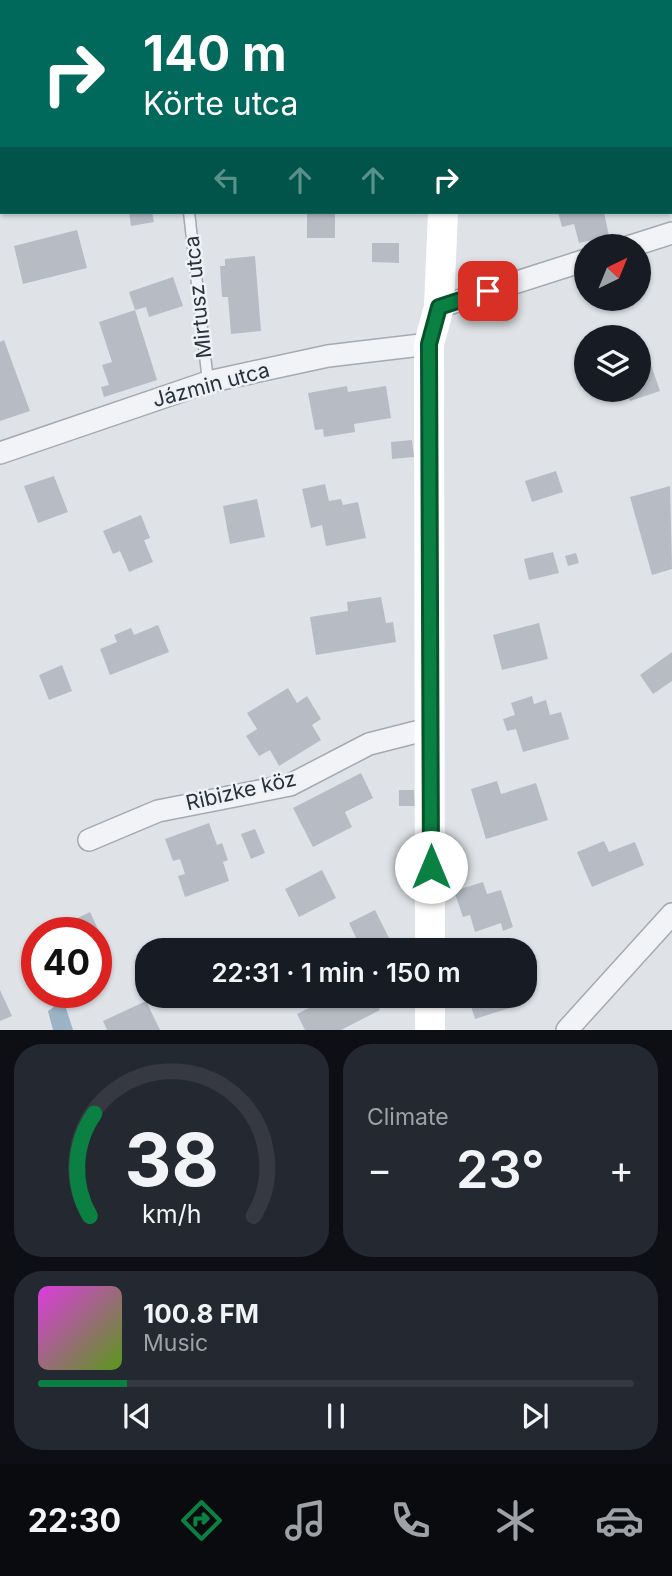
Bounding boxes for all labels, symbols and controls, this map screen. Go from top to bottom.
text: 140 m [143,24,287,83]
icon: right [28,28,119,119]
text: Körte utca [143,84,298,123]
icon: left [208,161,246,199]
icon: ahead [281,161,319,199]
icon: ahead [354,161,392,199]
icon: right [427,161,465,199]
street label: Mirtusz utca [179,234,216,360]
north arrow [574,234,651,312]
map controls [574,234,651,402]
pin [458,261,518,321]
icon: arrive [469,272,507,310]
button: layers [574,325,651,402]
street label: Jázmin utca [150,357,272,412]
street label: Ribizke köz [183,766,298,815]
position arrow [394,830,468,904]
speed limit sign: 40 [21,917,112,1008]
text: 22:31 · 1 min · 150 m [211,957,461,988]
text: Climate [367,1103,449,1131]
text: 38 [124,1116,219,1205]
text: 23° [456,1138,545,1201]
text: − [367,1146,392,1192]
text: + [609,1146,634,1192]
text: km/h [142,1199,201,1229]
text: 100.8 FM [143,1298,259,1329]
text: Music [143,1329,208,1357]
icon: previous [118,1397,156,1435]
icon: pause [317,1397,355,1435]
icon: next [516,1397,554,1435]
icon: directions [177,1496,226,1545]
icon: music [281,1496,330,1545]
icon: phone [386,1496,435,1545]
icon: climate [491,1496,540,1545]
icon: car [595,1496,644,1545]
text: 22:30 [28,1501,121,1540]

